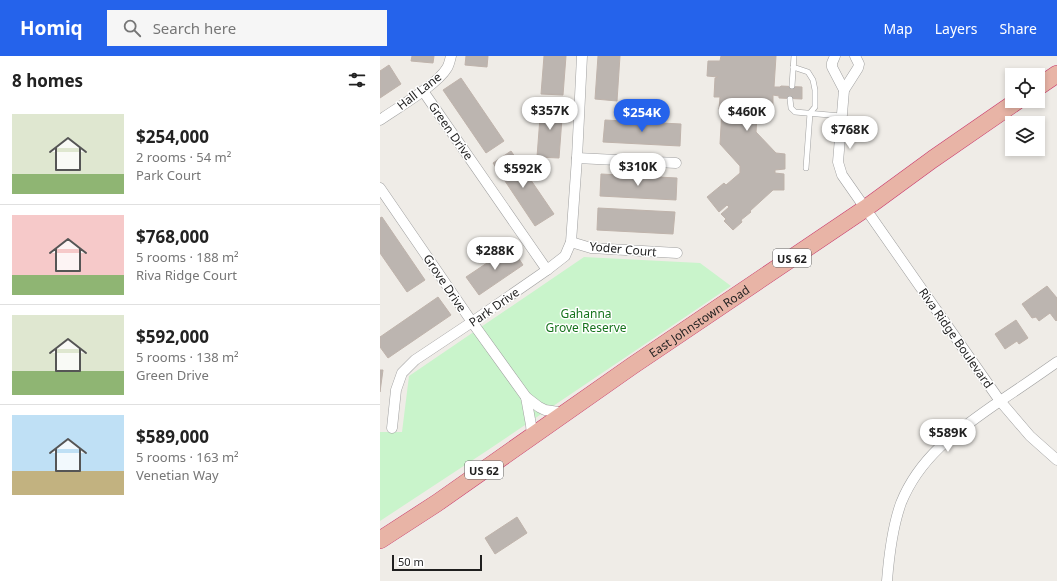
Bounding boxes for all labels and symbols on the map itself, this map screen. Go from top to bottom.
street label: Hall Lane [393,68,445,114]
pin: $357K [522,97,578,131]
pin: $460K [719,98,775,132]
street label: Green Drive [425,99,477,164]
pin: $254K [614,99,670,133]
pin: $768K [822,116,878,150]
pin: $310K [610,153,666,187]
pin: $592K [495,155,551,189]
pin: $288K [467,237,523,271]
street label: Yoder Court [589,238,658,260]
road number: US 62 [773,249,811,267]
street label: Grove Drive [419,251,471,315]
street label: East Johnstown Road [645,281,753,361]
street label: Park Drive [465,283,523,331]
street label: Riva Ridge Boulevard [915,284,997,392]
park label: Gahanna Grove Reserve [545,305,627,336]
pin: $589K [920,419,976,453]
road number: US 62 [465,461,503,479]
scale bar [392,553,482,572]

